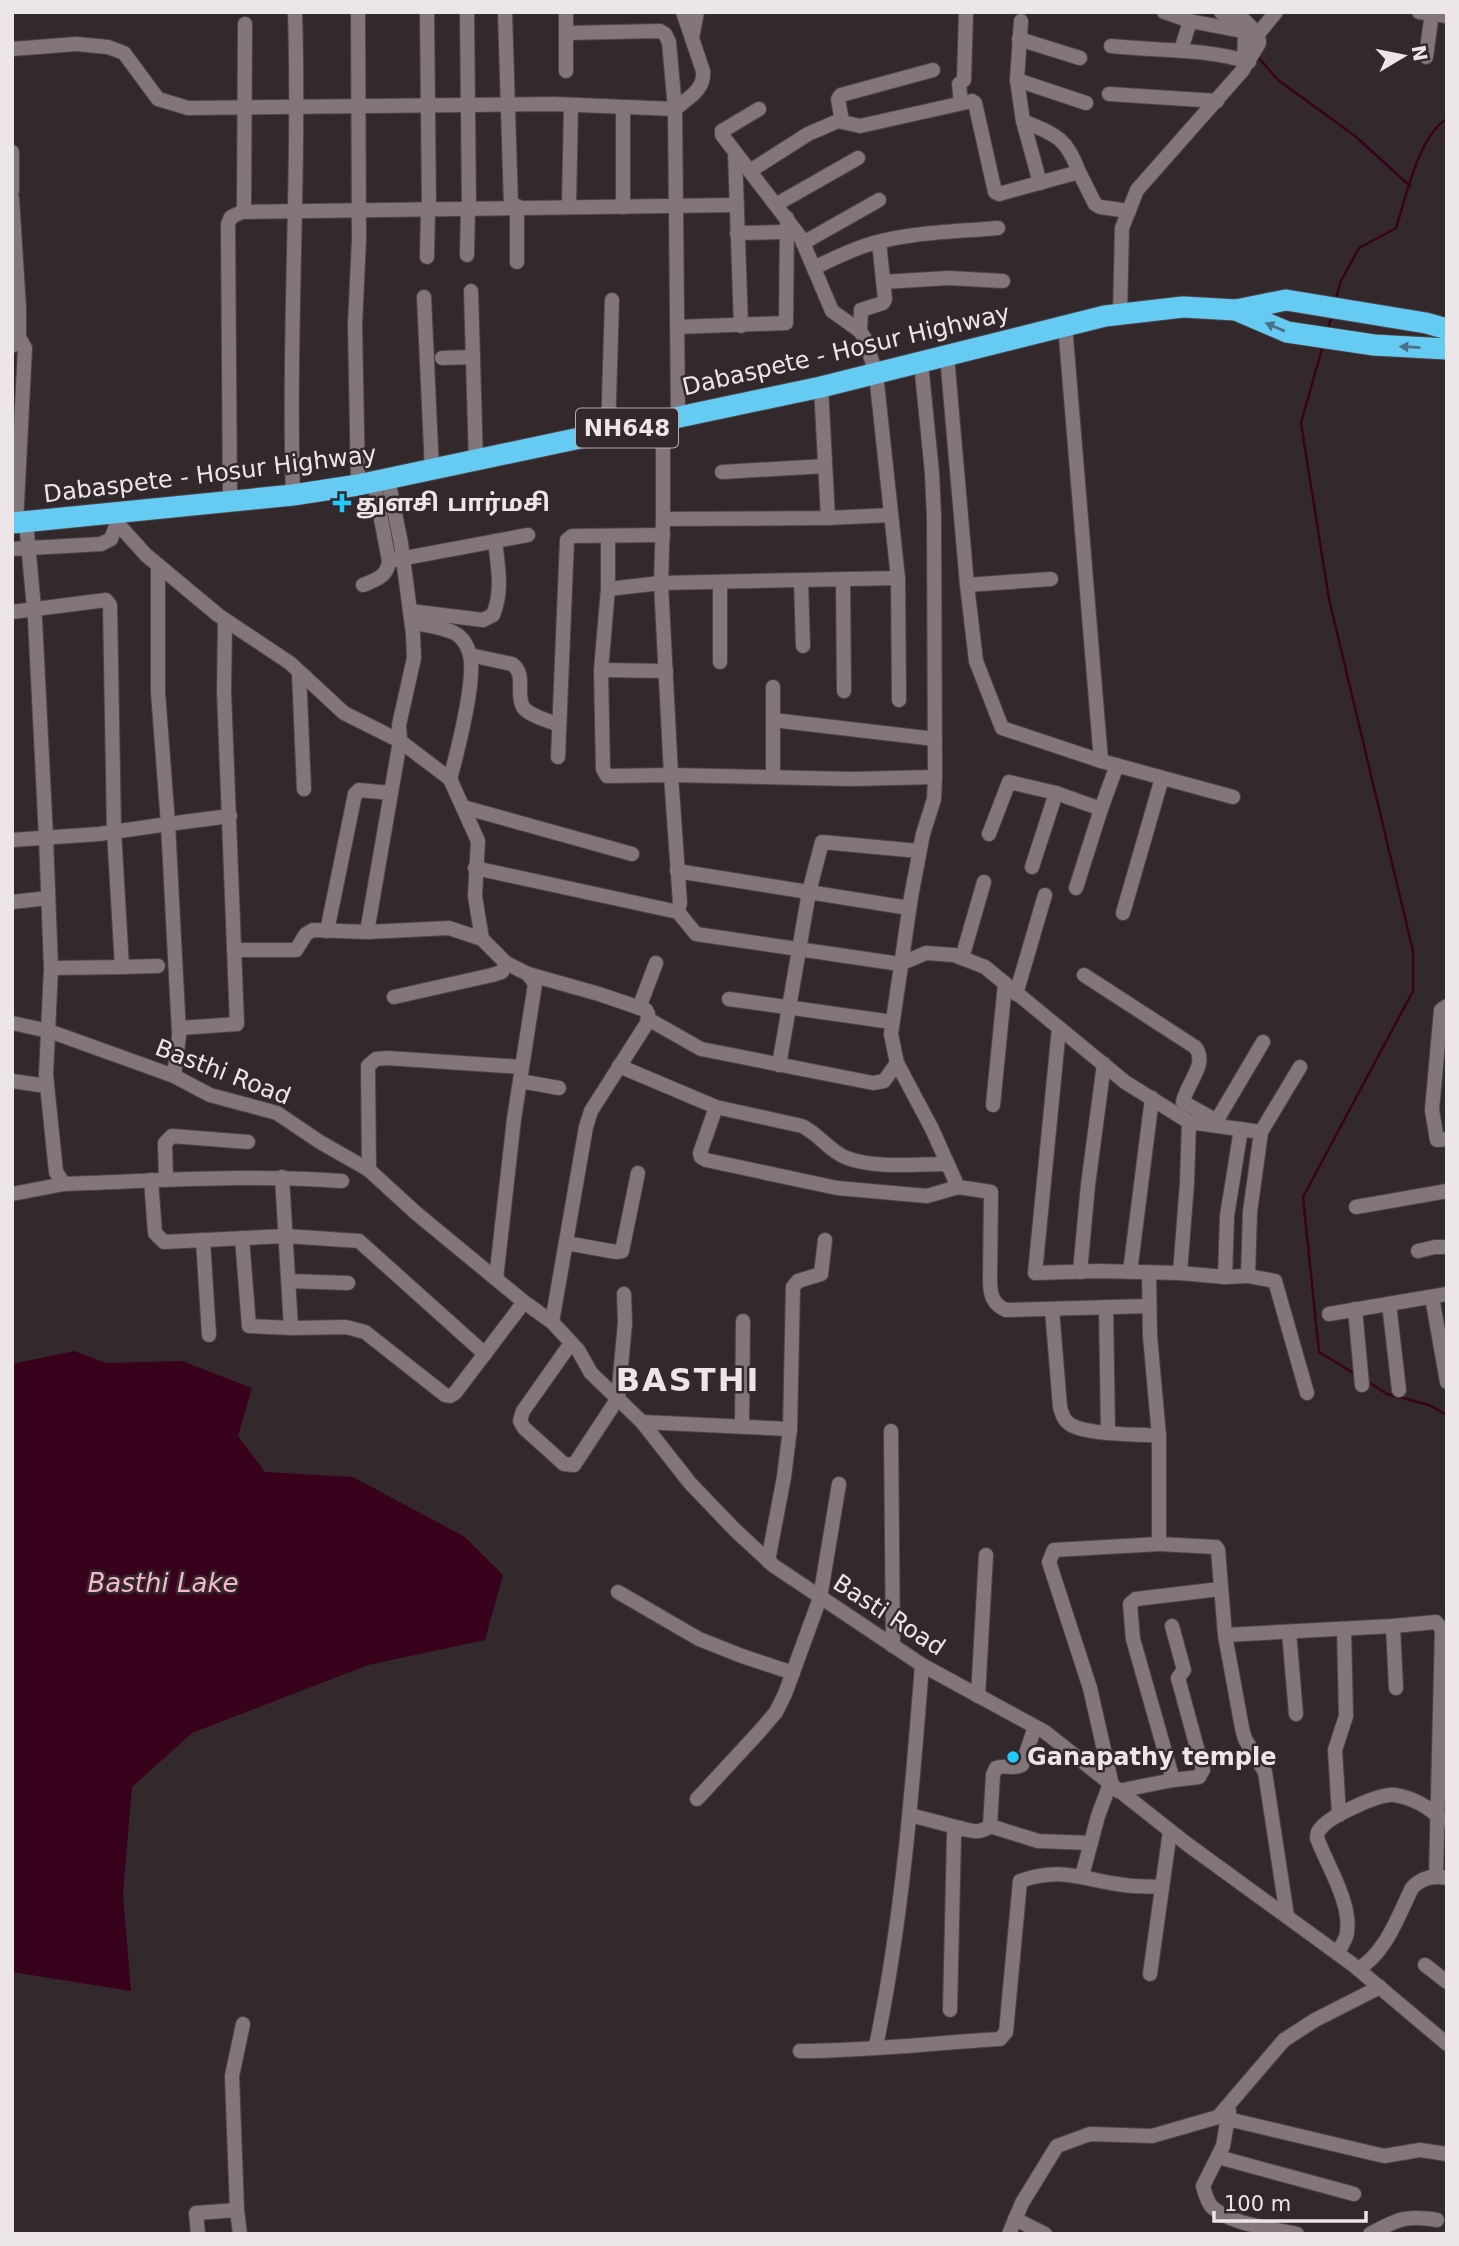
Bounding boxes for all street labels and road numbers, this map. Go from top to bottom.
street label: Dabaspete - Hosur Highway [679,299,1013,401]
road number: NH648 [576,408,678,448]
street label: Dabaspete - Hosur Highway [42,440,378,508]
street label: Basthi Road [151,1033,295,1111]
street label: Basti Road [828,1569,950,1661]

